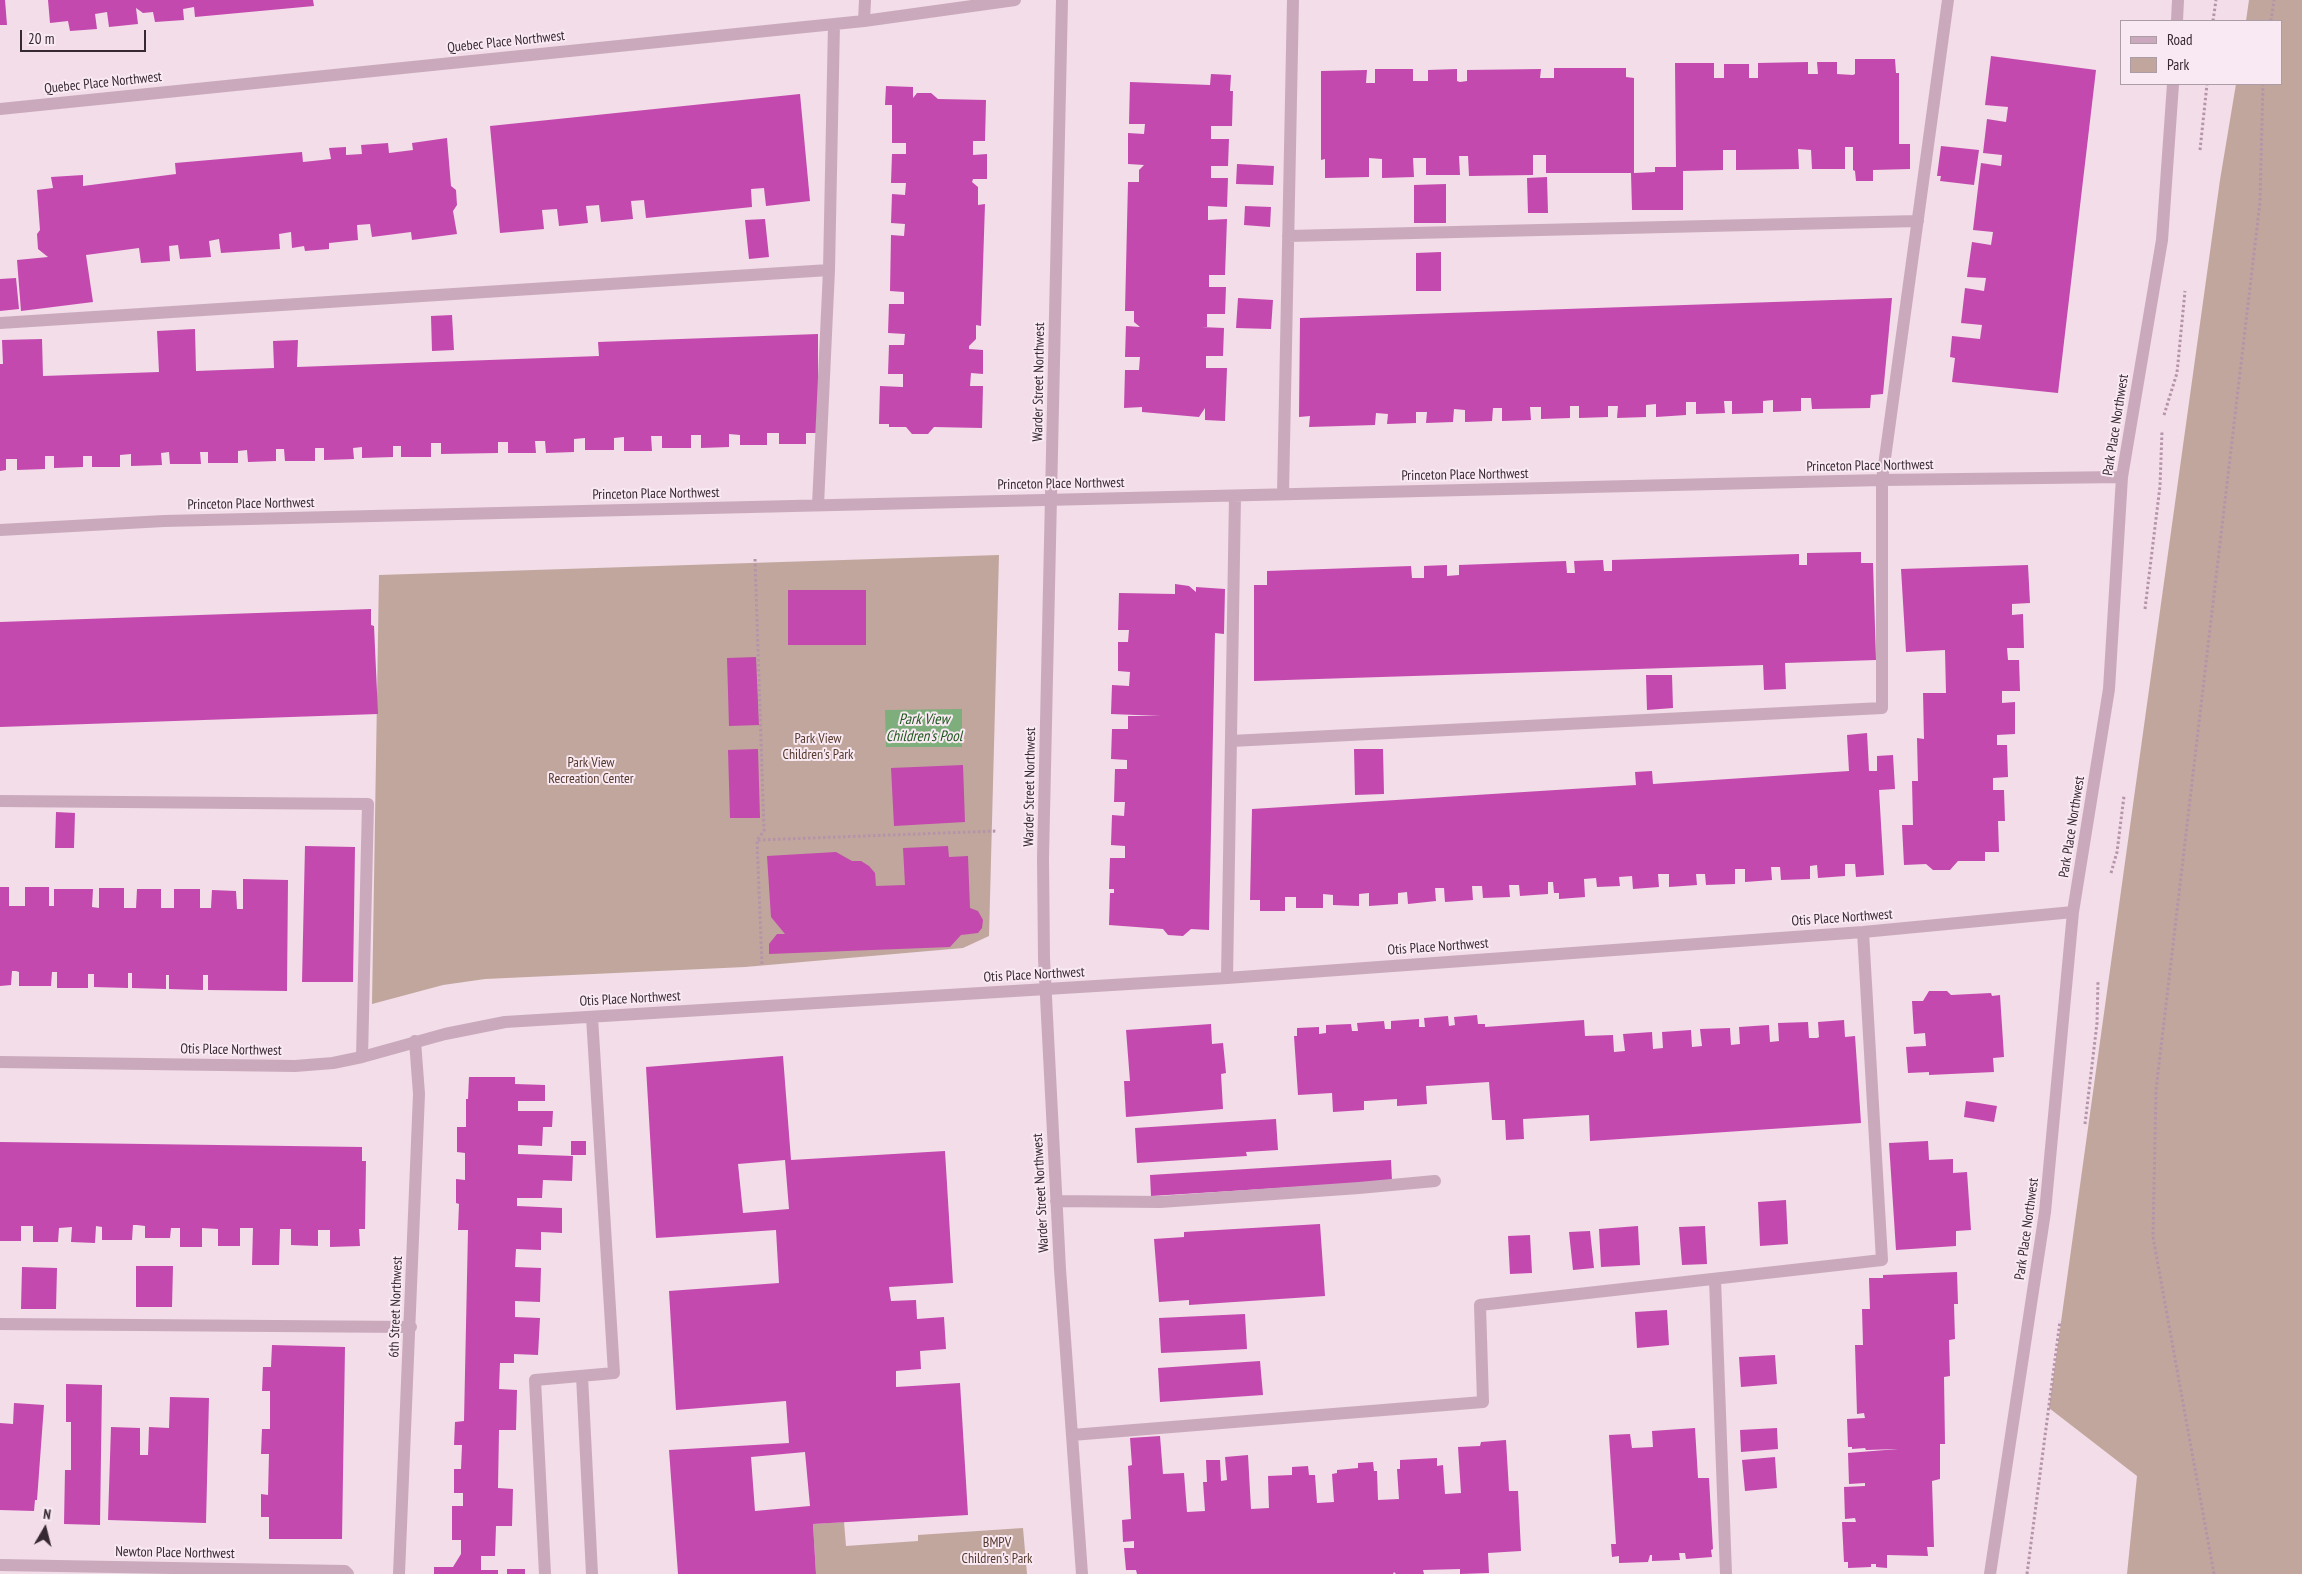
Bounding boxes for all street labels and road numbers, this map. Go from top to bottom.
street label: Quebec Place Northwest [446,27,566,57]
street label: Quebec Place Northwest [43,68,163,98]
street label: Warder Street Northwest [1030,322,1048,442]
street label: Park Place Northwest [2100,373,2132,477]
street label: Princeton Place Northwest [1806,456,1934,476]
street label: Princeton Place Northwest [1401,465,1529,485]
street label: Princeton Place Northwest [997,474,1125,494]
street label: Princeton Place Northwest [592,484,720,504]
street label: Princeton Place Northwest [187,494,315,514]
street label: Warder Street Northwest [1021,727,1039,847]
street label: Park Place Northwest [2056,775,2088,879]
street label: Otis Place Northwest [1791,906,1893,930]
street label: Otis Place Northwest [1387,935,1489,959]
street label: Otis Place Northwest [983,964,1085,986]
street label: Otis Place Northwest [579,988,681,1010]
street label: Otis Place Northwest [180,1041,282,1059]
street label: Warder Street Northwest [1029,1133,1053,1253]
street label: Park Place Northwest [2012,1177,2042,1281]
street label: 6th Street Northwest [386,1256,406,1358]
street label: Newton Place Northwest [115,1544,235,1562]

